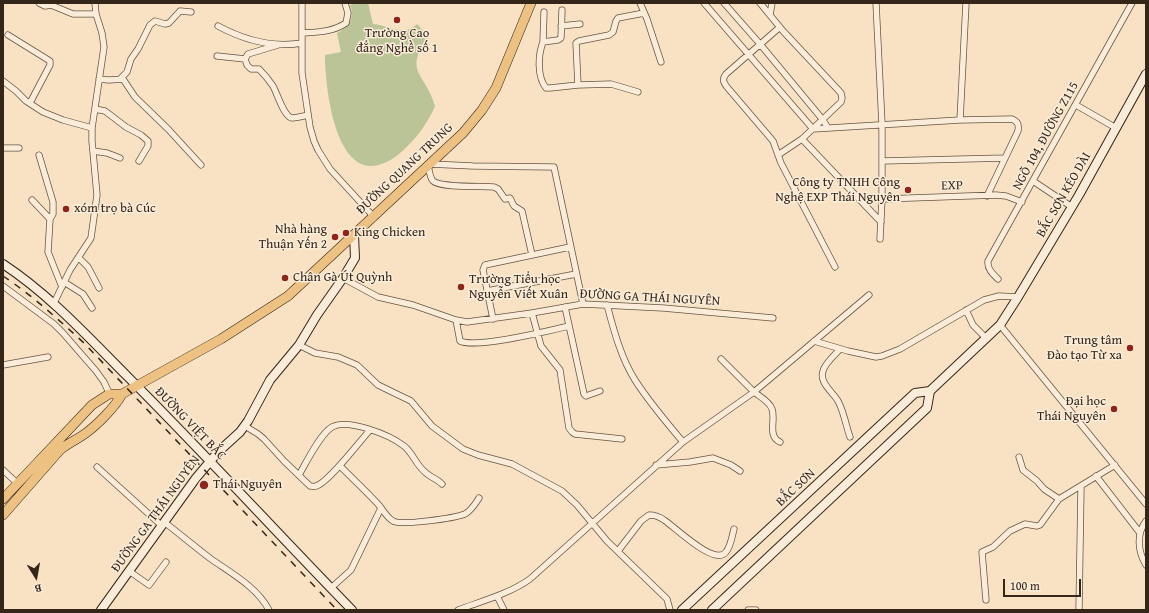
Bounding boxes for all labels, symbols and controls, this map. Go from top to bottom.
marker: Trường Cao đẳng Nghề số 1 [392,15,402,25]
place label: Trường Cao đẳng Nghề số 1 [356,26,438,57]
street label: NGÕ 104, ĐƯỜNG Z115 [1010,79,1082,193]
street label: ĐƯỜNG QUANG TRUNG [354,120,456,218]
street label: BẮC SƠN KÉO DÀI [1033,150,1095,240]
place label: Công ty TNHH Công Nghệ EXP Thái Nguyên [775,175,900,206]
street label: EXP [941,178,963,194]
marker: Công ty TNHH Công Nghệ EXP Thái Nguyên [903,185,913,195]
place label: xóm trọ bà Cúc [74,201,156,217]
marker: xóm trọ bà Cúc [61,204,71,214]
place label: Nhà hàng Thuận Yến 2 [259,222,327,253]
place label: King Chicken [354,225,425,241]
marker: King Chicken [341,228,351,238]
marker: Nhà hàng Thuận Yến 2 [330,232,340,242]
place label: Chân Gà Út Quỳnh [293,270,392,286]
place label: Trường Tiểu học Nguyễn Viết Xuân [469,272,568,303]
marker: Chân Gà Út Quỳnh [280,273,290,283]
marker: Trường Tiểu học Nguyễn Viết Xuân [456,282,466,292]
street label: ĐƯỜNG GA THÁI NGUYÊN [579,287,721,309]
place label: Trung tâm Đào tạo Từ xa [1047,333,1122,364]
marker: Trung tâm Đào tạo Từ xa [1125,343,1135,353]
street label: ĐƯỜNG VIỆT BẮC [151,384,229,464]
place label: Đại học Thái Nguyên [1037,394,1106,425]
marker: Đại học Thái Nguyên [1109,404,1119,414]
street label: ĐƯỜNG GA THÁI NGUYÊN [108,453,204,575]
street label: BẮC SƠN [773,466,819,510]
place label: Thái Nguyên [213,477,282,493]
marker: Thái Nguyên [198,479,210,491]
north arrow [16,557,56,597]
scale bar [1005,571,1083,597]
text: 100 m [1010,577,1040,594]
text: B [33,580,43,597]

